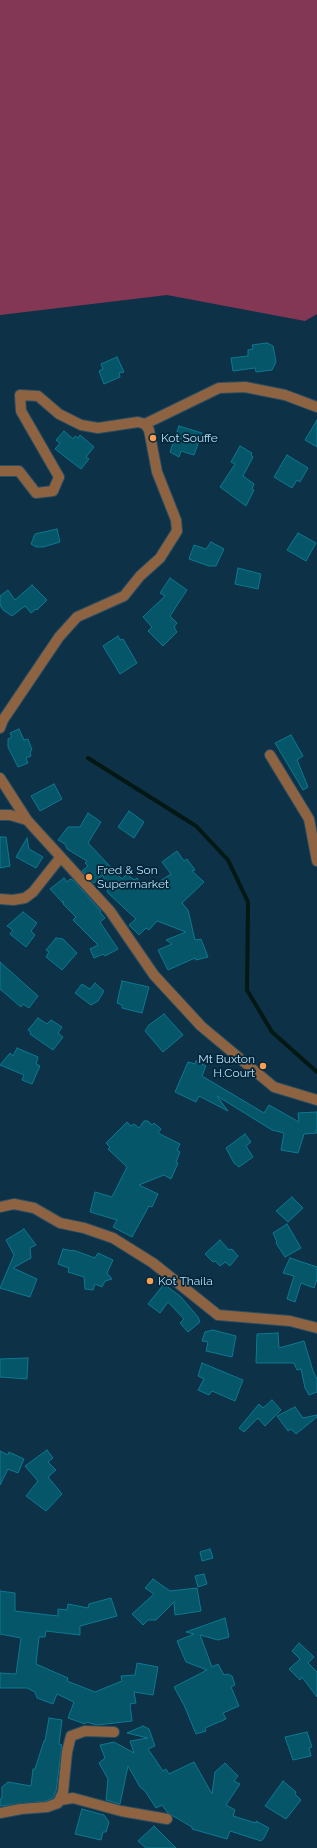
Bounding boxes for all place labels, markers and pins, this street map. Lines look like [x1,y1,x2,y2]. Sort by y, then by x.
place label: Kot Souffe [161,431,218,445]
marker: Kot Souffe [148,433,158,443]
place label: Fred & Son Supermarket [97,863,169,891]
marker: Fred & Son Supermarket [84,872,94,882]
place label: Mt Buxton H.Court [198,1052,255,1080]
marker: Mt Buxton H.Court [258,1061,268,1071]
place label: Kot Thaila [158,1274,213,1288]
marker: Kot Thaila [145,1276,155,1286]

